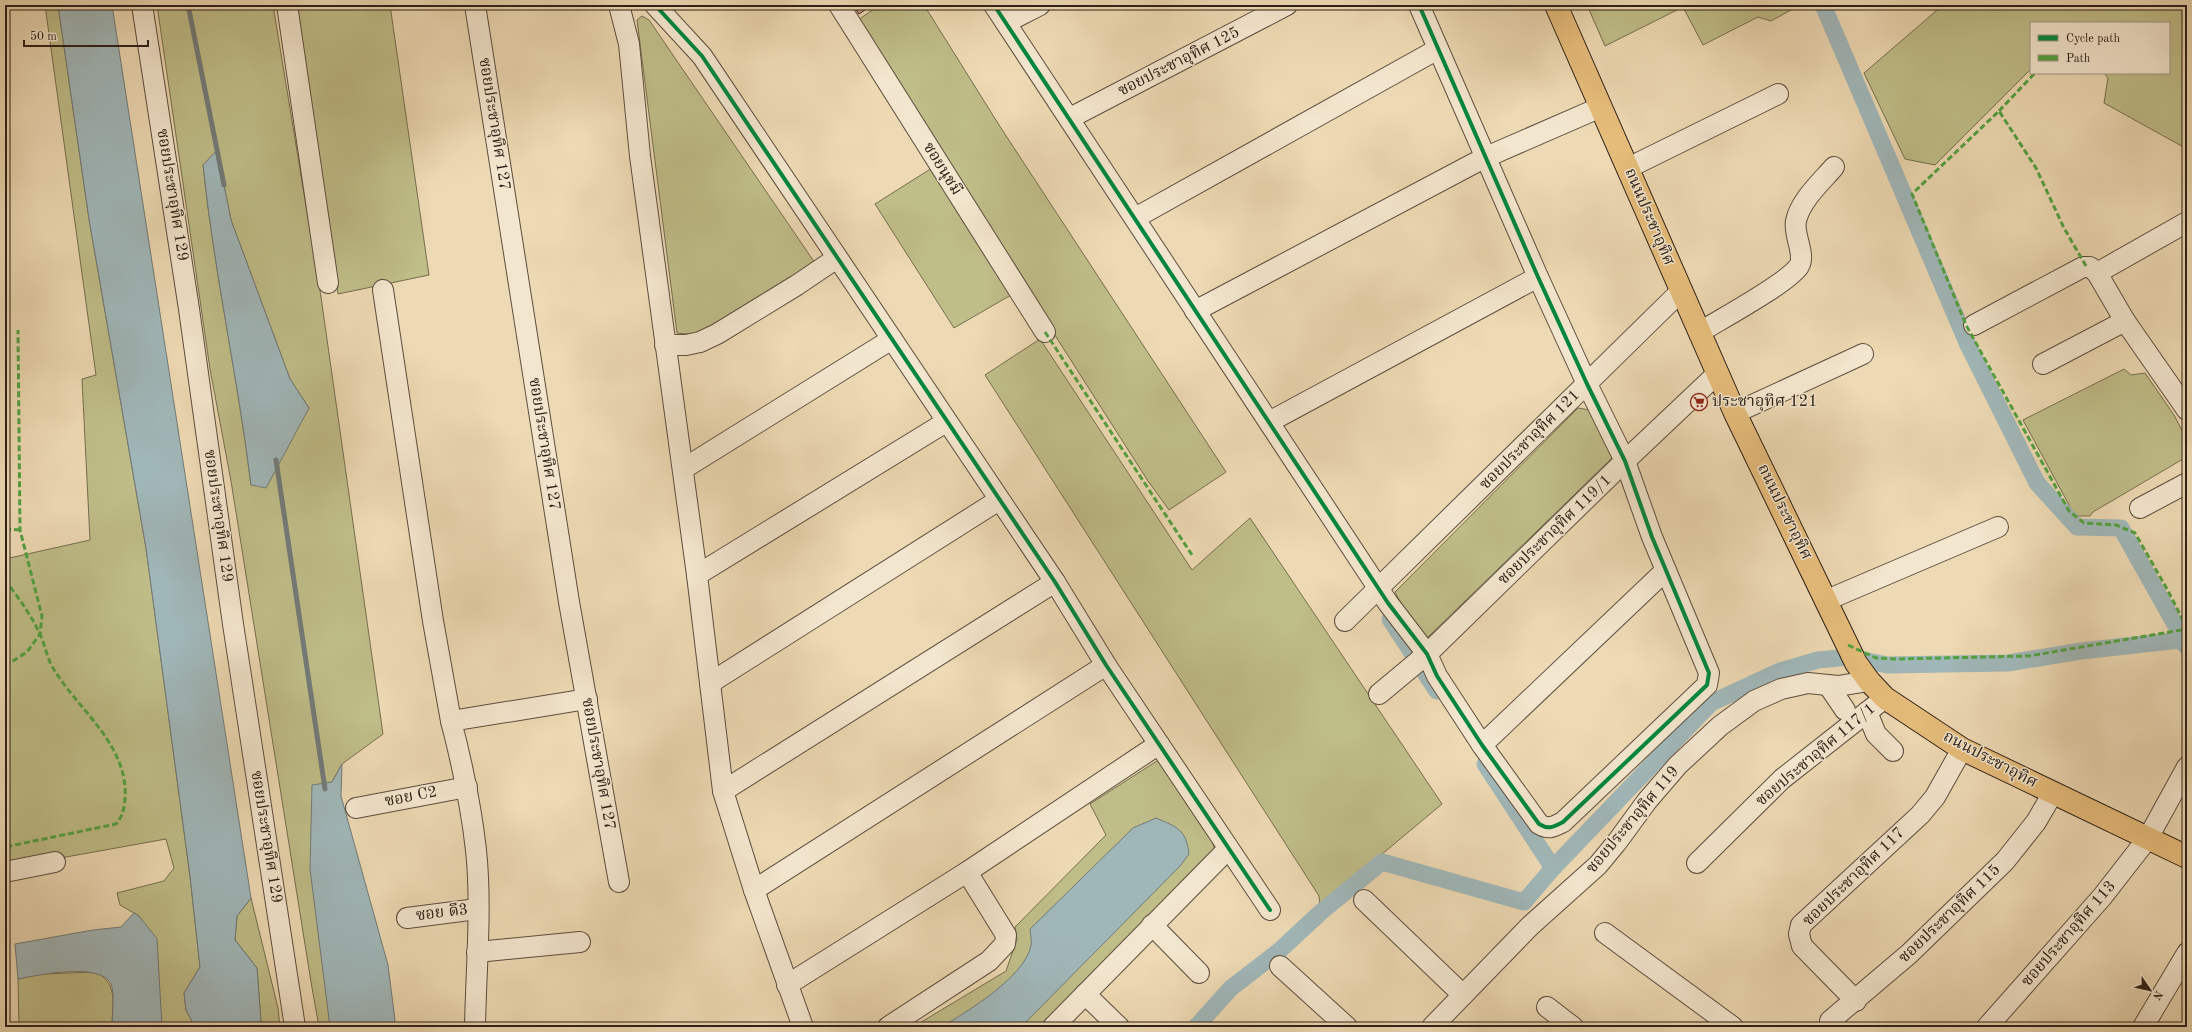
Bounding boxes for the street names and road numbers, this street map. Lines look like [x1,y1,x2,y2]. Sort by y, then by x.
street label: ซอยประชาอุทิศ 125 [1115,24,1243,101]
street label: ซอยประชาอุทิศ 127 [474,56,513,192]
street label: ซอยประชาอุทิศ 129 [152,127,191,263]
street label: ซอยนุชมี [918,139,966,199]
street label: ถนนประชาอุทิศ [1619,166,1678,269]
street label: ซอยประชาอุทิศ 127 [524,376,563,512]
street label: ซอยประชาอุทิศ 121 [1476,386,1584,494]
street label: ซอยประชาอุทิศ 129 [199,448,236,584]
street label: ถนนประชาอุทิศ [1752,461,1815,563]
street label: ซอยประชาอุทิศ 119/1 [1495,471,1616,589]
street label: ซอยประชาอุทิศ 127 [577,696,618,832]
street label: ซอยประชาอุทิศ 117/1 [1753,700,1880,811]
street label: ถนนประชาอุทิศ [1939,728,2040,793]
street label: ซอยประชาอุทิศ 119 [1583,763,1684,878]
street label: ซอยประชาอุทิศ 129 [246,769,285,905]
street label: ซอย C2 [383,784,439,810]
street label: ซอยประชาอุทิศ 117 [1800,824,1909,931]
street label: ซอยประชาอุทิศ 115 [1896,861,2005,968]
street label: ซอยประชาอุทิศ 113 [2018,878,2120,991]
street label: ซอย ดี3 [415,900,469,924]

